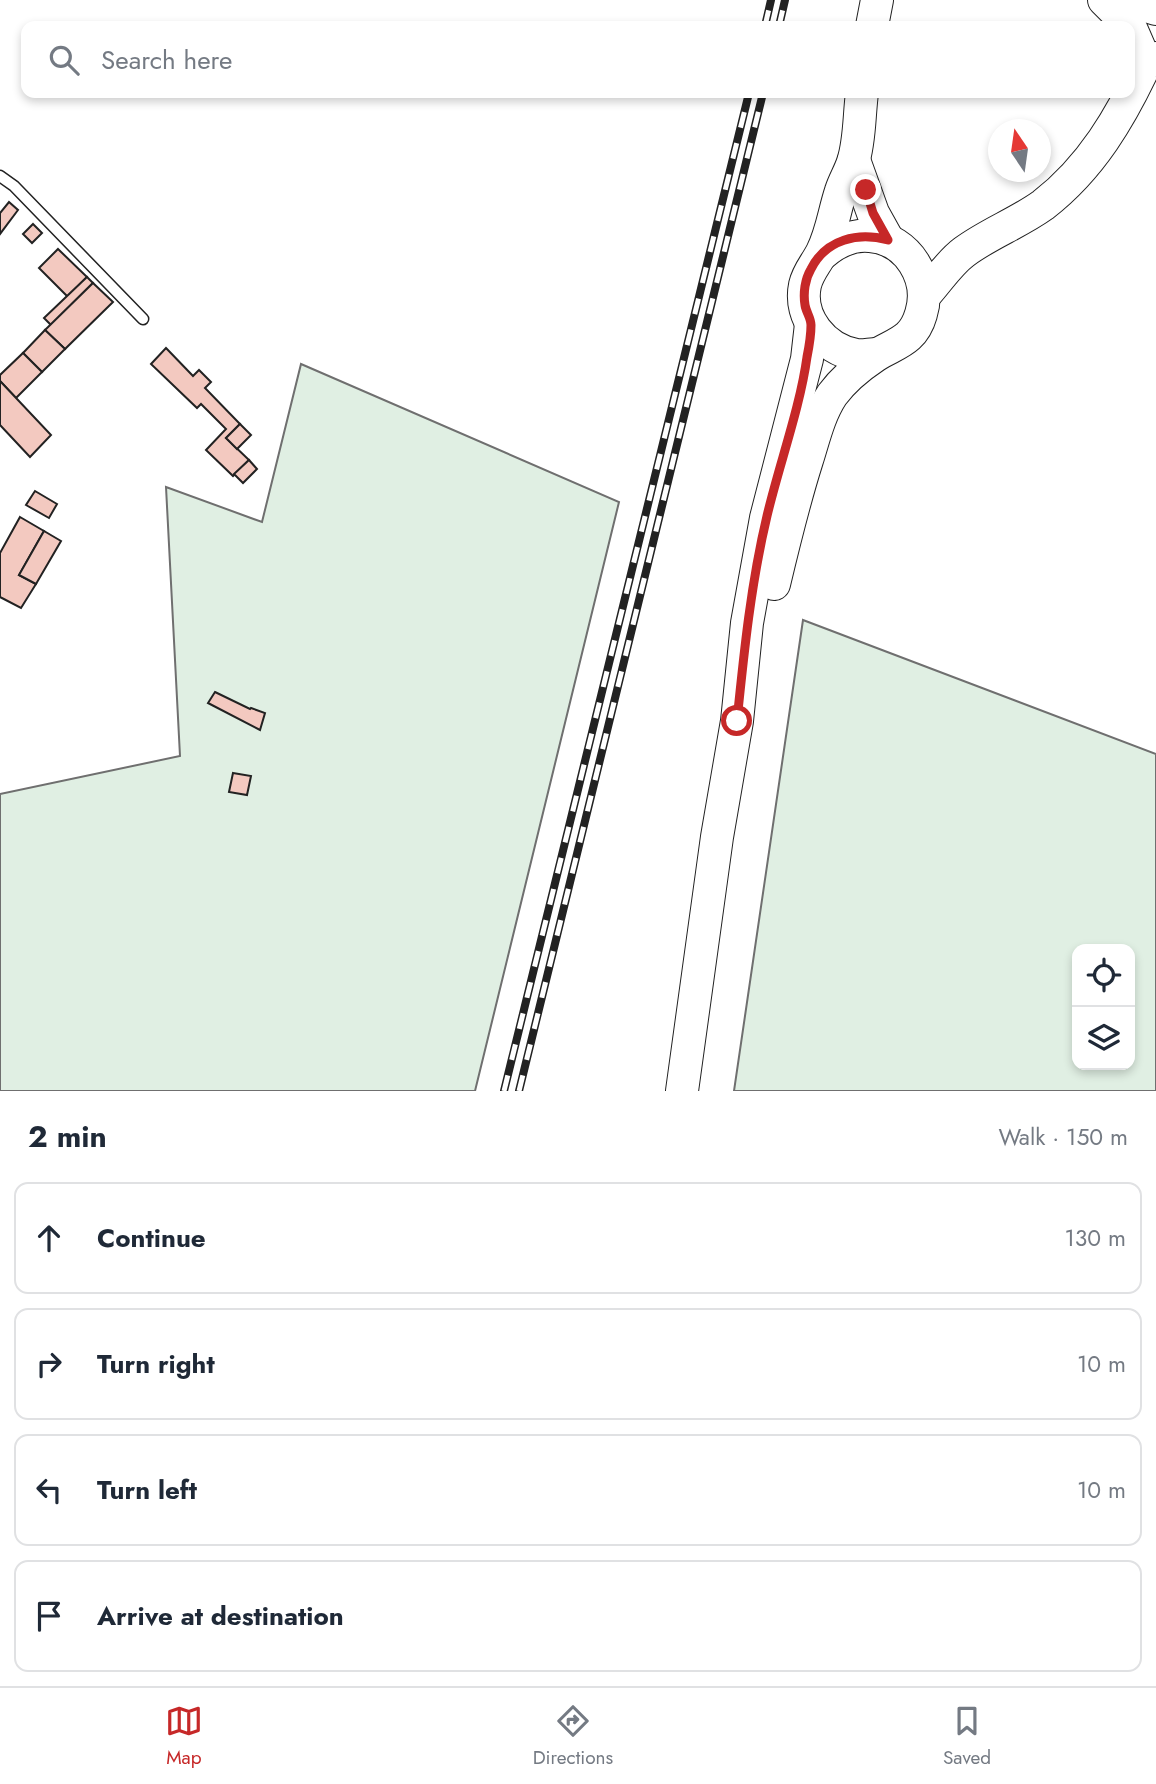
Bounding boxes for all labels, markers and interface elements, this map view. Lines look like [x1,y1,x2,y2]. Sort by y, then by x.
search box [21,21,1135,98]
icon: search [45,41,83,79]
text: Search here [101,41,233,79]
north arrow [988,119,1051,182]
route end [850,174,881,205]
route start [721,705,752,736]
map controls [1072,944,1135,1070]
button: locate [1072,944,1135,1007]
button: layers [1072,1007,1135,1070]
text: 2 min [28,1115,107,1158]
text: Walk · 150 m [998,1120,1128,1154]
icon: ahead [30,1219,68,1257]
text: Continue [97,1219,206,1257]
text: 130 m [1064,1221,1126,1255]
icon: right [30,1345,68,1383]
text: Turn right [97,1345,215,1383]
text: 10 m [1077,1347,1126,1381]
icon: left [30,1471,68,1509]
text: Turn left [97,1471,197,1509]
text: 10 m [1077,1473,1126,1507]
icon: arrive [30,1597,68,1635]
text: Arrive at destination [97,1597,344,1635]
tab: Map [165,1702,203,1771]
tab: Directions [533,1702,613,1771]
tab: Saved [943,1702,991,1771]

